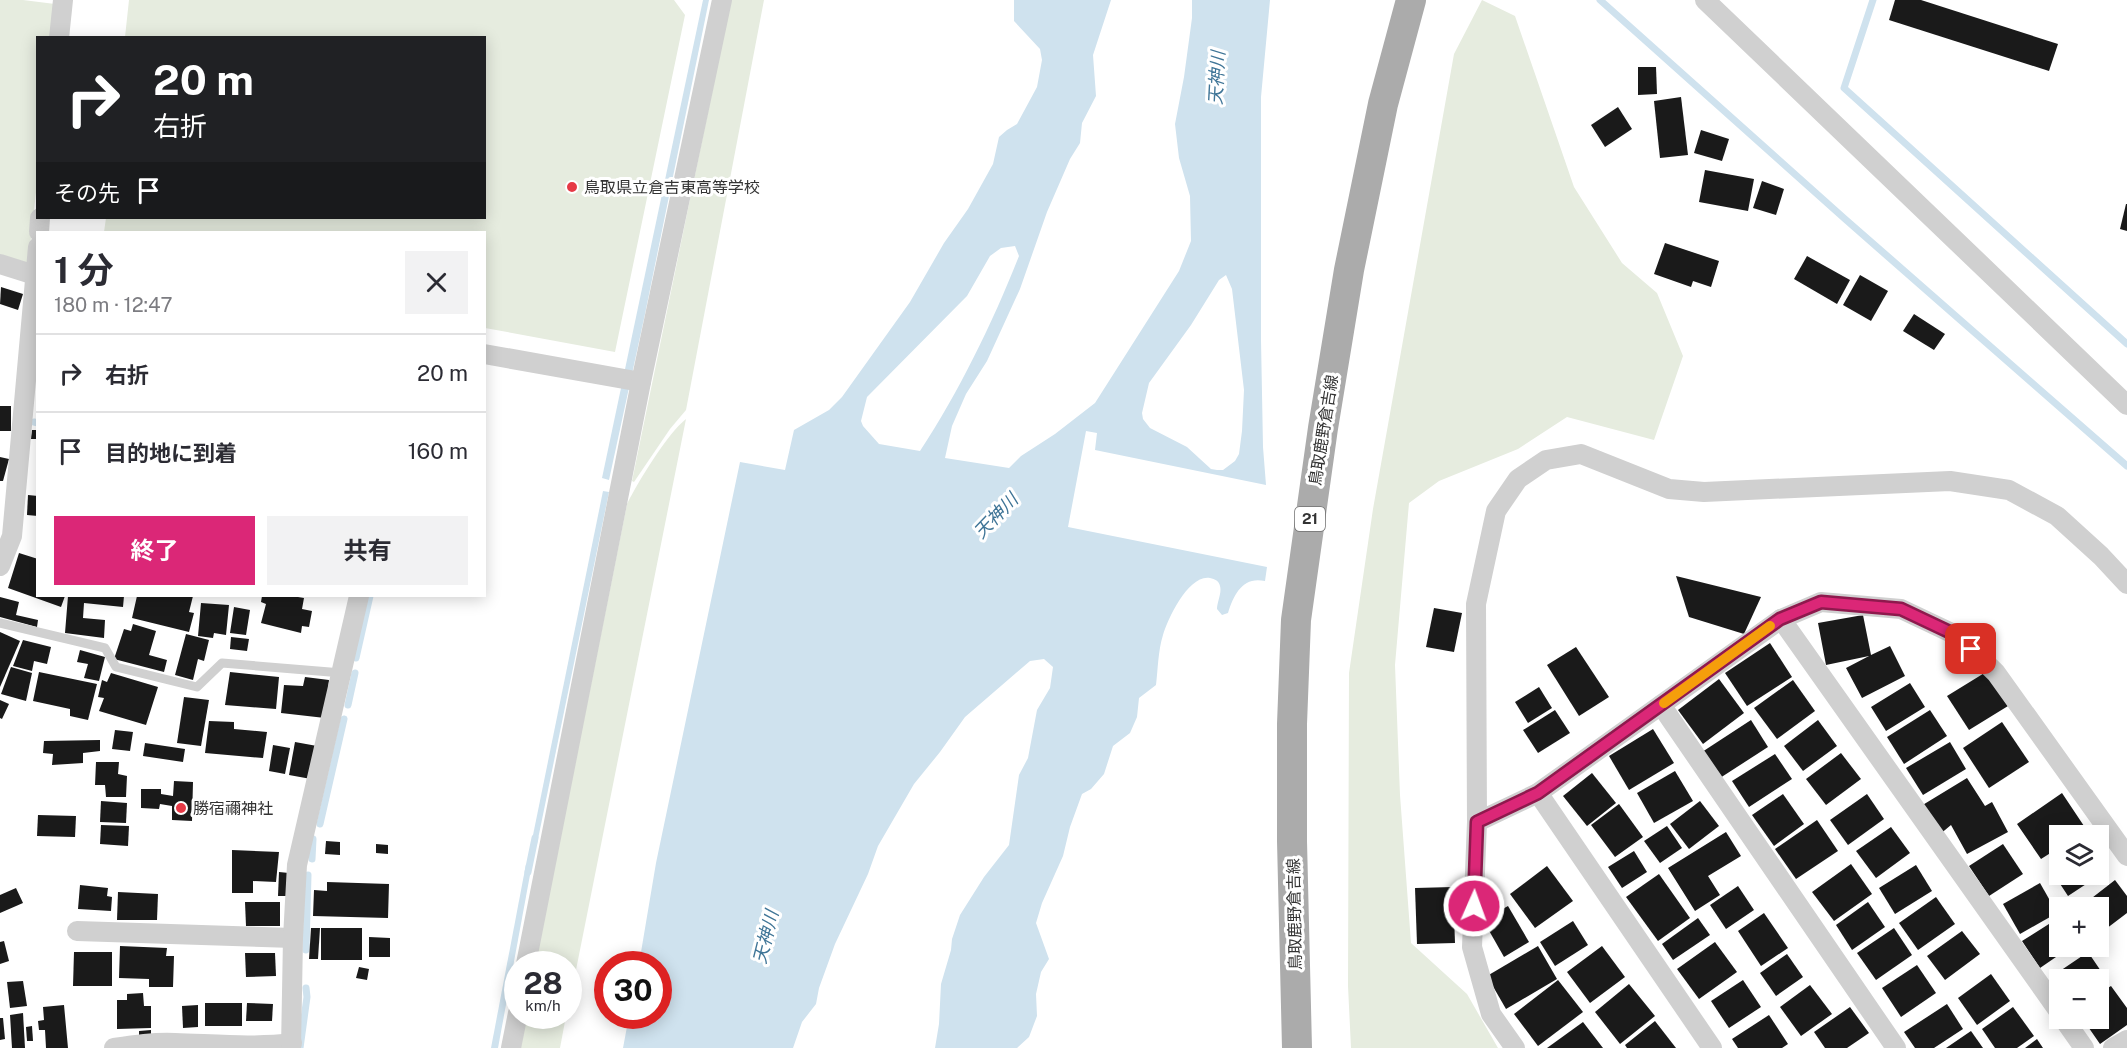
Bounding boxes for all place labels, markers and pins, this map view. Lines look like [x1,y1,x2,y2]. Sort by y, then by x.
place label: 鳥取県立倉吉東高等学校 [584,178,760,197]
marker: 鳥取県立倉吉東高等学校 [565,180,579,194]
pin [1945,623,1996,674]
place label: 勝宿禰神社 [193,799,273,818]
marker: 勝宿禰神社 [174,801,188,815]

